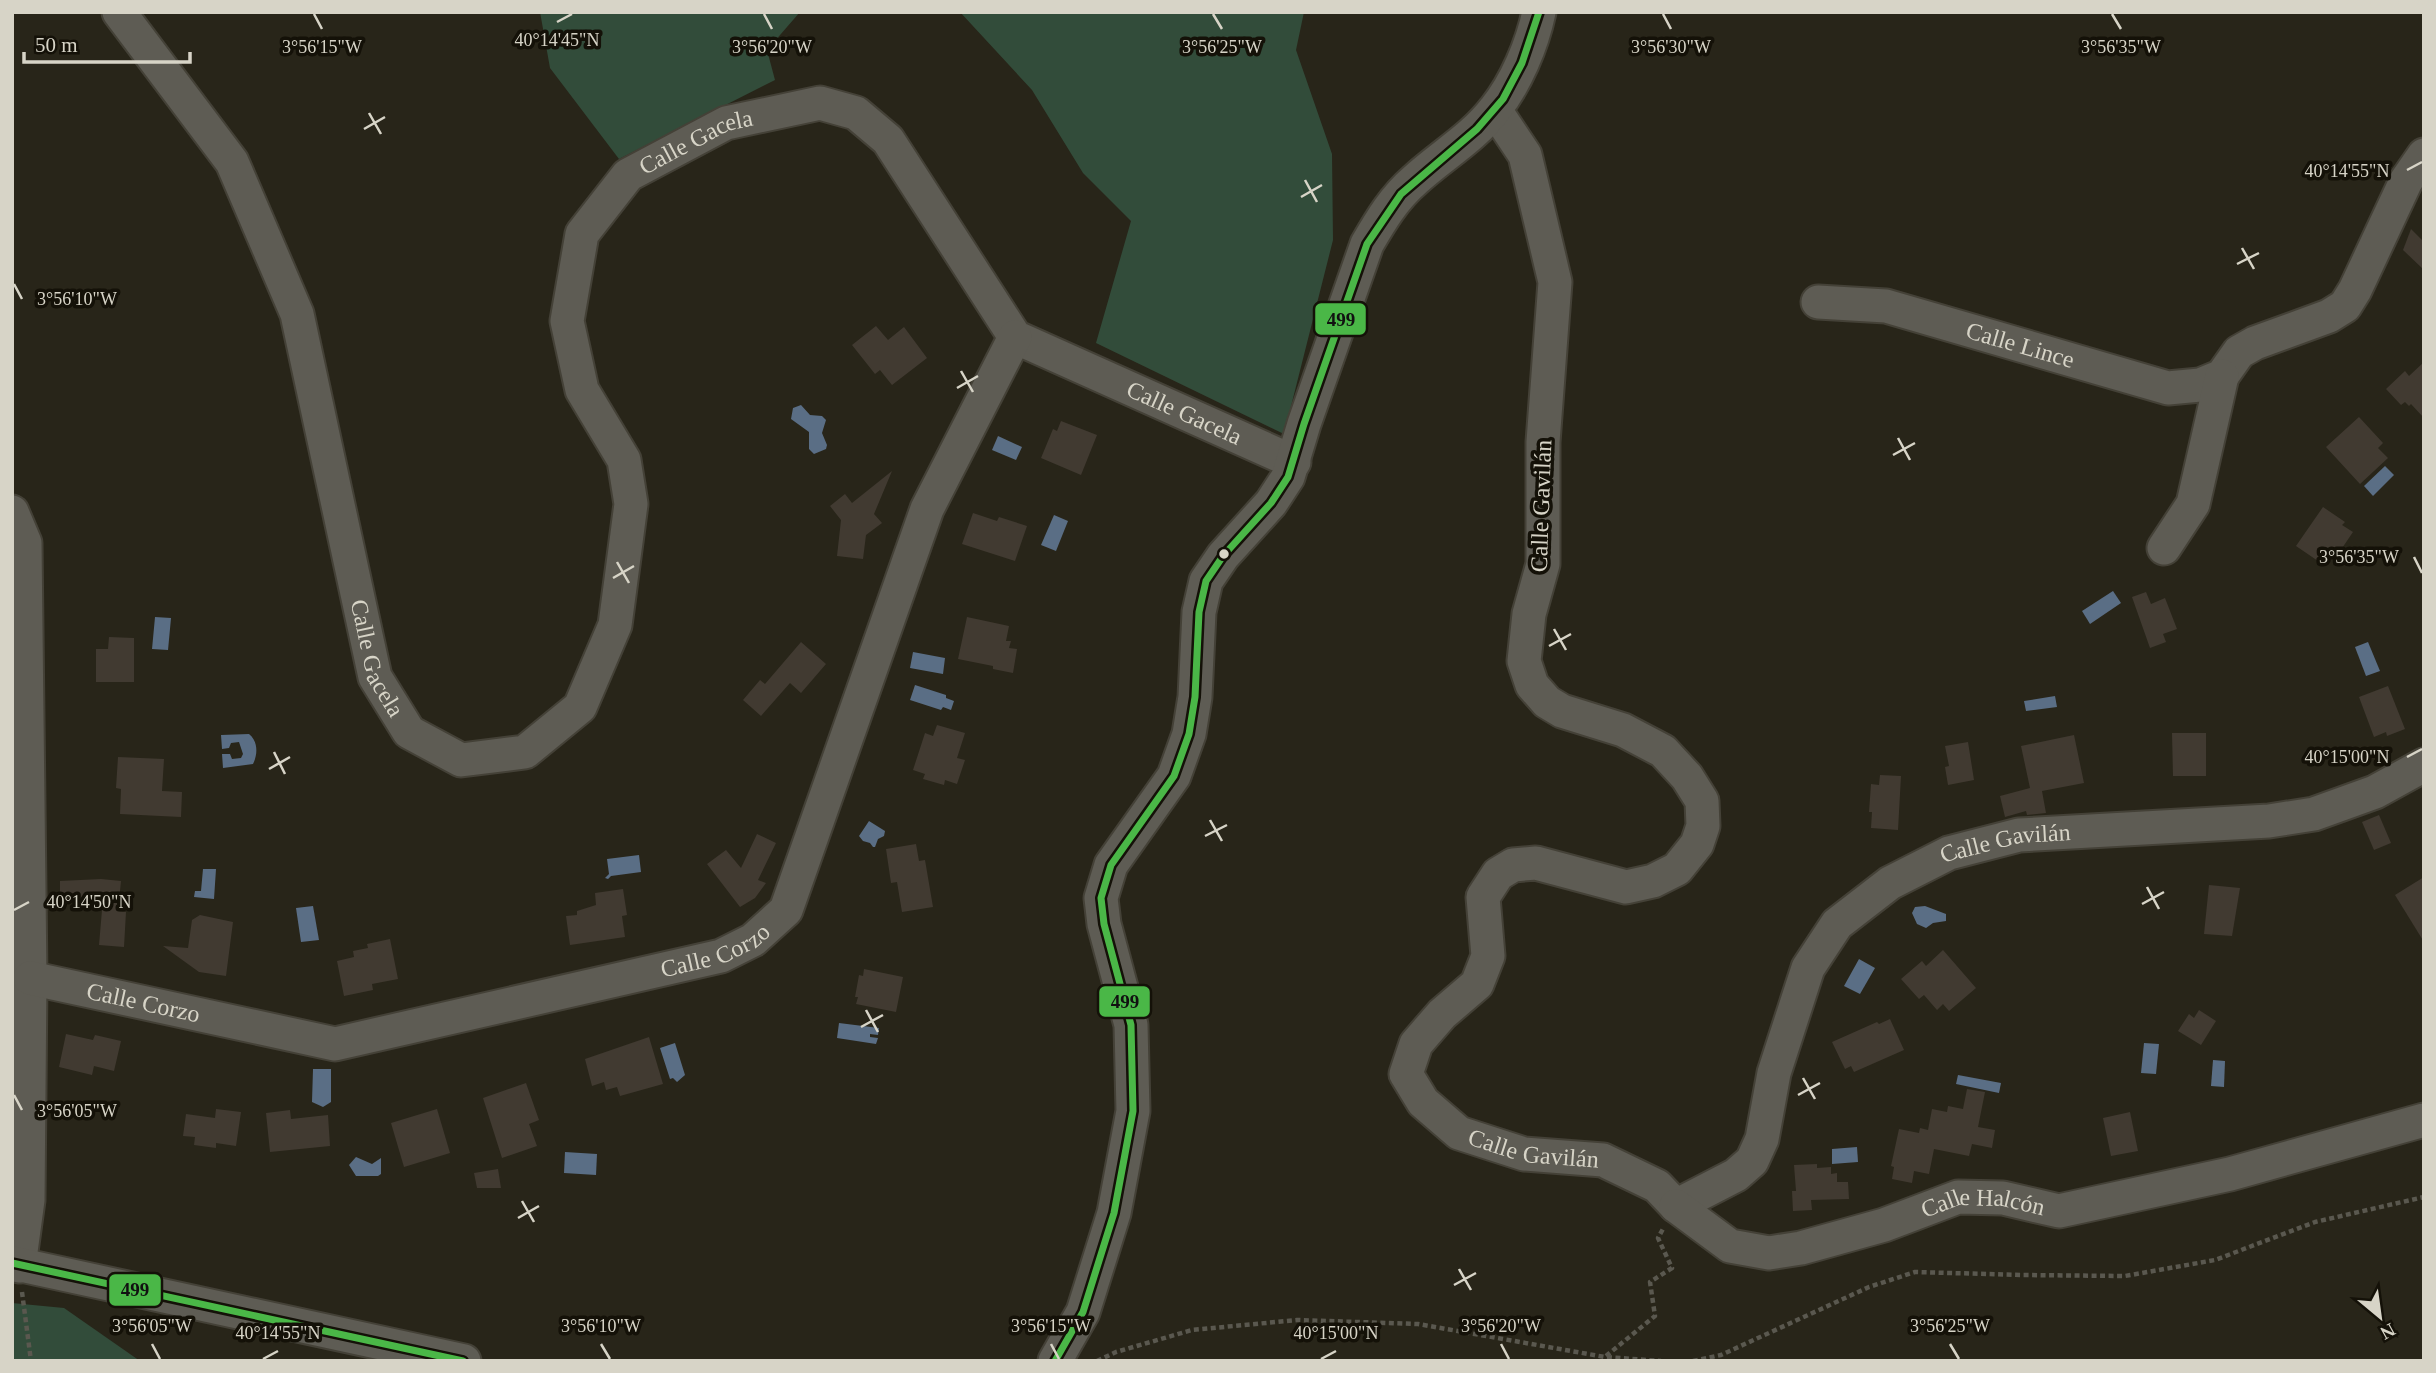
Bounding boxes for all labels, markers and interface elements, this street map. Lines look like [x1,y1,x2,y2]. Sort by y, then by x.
scale bar [24,21,191,65]
text: 40°14'45"N [515,30,599,50]
text: 50 m [35,33,78,57]
text: 3°56'15"W [282,37,362,57]
text: 3°56'20"W [732,37,812,57]
text: 3°56'25"W [1182,37,1262,57]
text: 3°56'30"W [1631,37,1711,57]
text: 3°56'35"W [2081,37,2161,57]
street label: Calle Gacela [635,105,755,180]
text: 40°14'55"N [2305,161,2389,181]
text: 3°56'10"W [37,289,117,309]
line badge: 499 [1314,302,1367,336]
text: 499 [1327,309,1355,330]
street label: Calle Lince [1963,317,2077,373]
street label: Calle Gacela [1123,376,1246,450]
street label: Calle Gavilán [1526,439,1556,573]
unlabelled marker [1217,547,1231,561]
text: 3°56'35"W [2319,547,2399,567]
street label: Calle Gacela [346,597,410,722]
text: 40°15'00"N [2305,747,2389,767]
street label: Calle Gavilán [1935,819,2071,869]
text: 40°14'50"N [47,892,131,912]
street label: Calle Corzo [658,918,775,982]
street label: Calle Corzo [84,978,202,1027]
line badge: 499 [1098,985,1151,1018]
text: 499 [1111,991,1139,1012]
text: 3°56'05"W [37,1101,117,1121]
street label: Calle Gavilán [1465,1124,1600,1173]
street label: Calle Halcón [1917,1184,2047,1223]
line badge: 499 [108,1273,162,1307]
text: 499 [121,1279,149,1300]
north arrow [2345,1282,2415,1352]
text: 3°56'05"W [112,1316,192,1336]
text: 3°56'10"W [561,1316,641,1336]
text: 3°56'15"W [1011,1316,1091,1336]
text: 3°56'20"W [1461,1316,1541,1336]
text: 3°56'25"W [1910,1316,1990,1336]
text: N [2377,1319,2399,1344]
text: 40°14'55"N [236,1323,320,1343]
text: 40°15'00"N [1294,1323,1378,1343]

